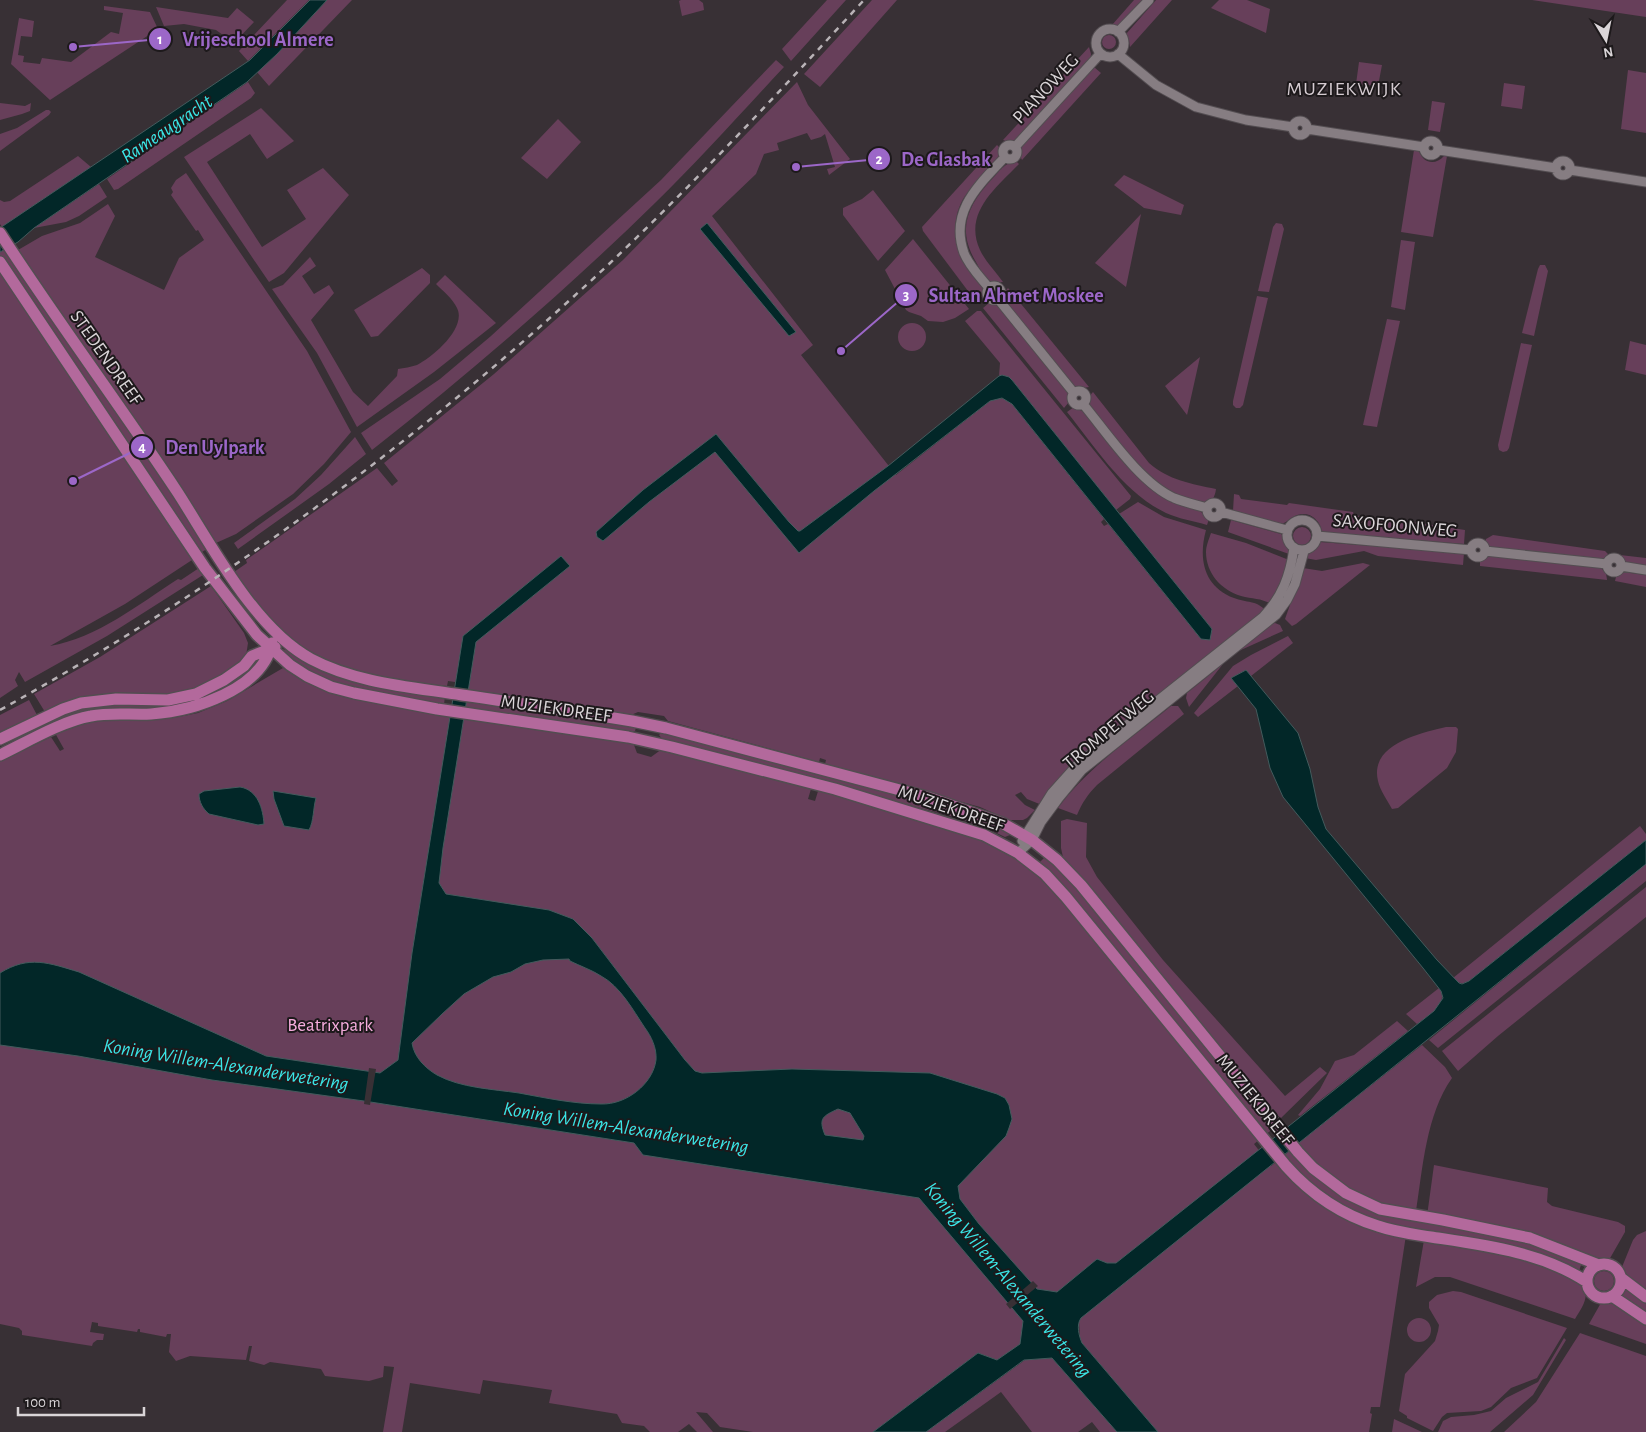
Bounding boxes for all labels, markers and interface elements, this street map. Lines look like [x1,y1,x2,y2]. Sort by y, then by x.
north arrow [1581,15,1631,65]
callout: Vrijeschool Almere [148,21,344,56]
text: Vrijeschool Almere [182,30,334,50]
text: 1 [157,32,163,47]
text: N [1602,44,1614,60]
street label: PIANOWEG [1009,50,1083,128]
district label: MUZIEKWIJK [1286,79,1402,99]
water label: Rameaugracht [118,91,217,167]
callout: De Glasbak [866,141,1001,176]
text: De Glasbak [901,150,991,170]
text: 2 [875,152,883,167]
callout: Sultan Ahmet Moskee [894,277,1114,312]
text: Sultan Ahmet Moskee [928,286,1104,306]
text: 3 [903,288,909,303]
street label: STEDENDREEF [66,307,146,409]
callout: Den Uylpark [130,430,274,465]
text: Den Uylpark [165,438,265,458]
text: 4 [138,440,146,455]
street label: SAXOFOONWEG [1332,511,1458,541]
street label: TROMPETWEG [1060,687,1158,773]
street label: MUZIEKDREEF [500,692,613,726]
street label: MUZIEKDREEF [895,782,1007,836]
park label: Beatrixpark [287,1016,373,1035]
water label: Koning Willem-Alexanderwetering [102,1036,350,1094]
street label: MUZIEKDREEF [1213,1051,1298,1150]
water label: Koning Willem-Alexanderwetering [502,1099,750,1157]
water label: Koning Willem-Alexanderwetering [921,1179,1095,1381]
scale bar [18,1384,144,1416]
text: 100 m [25,1395,60,1410]

